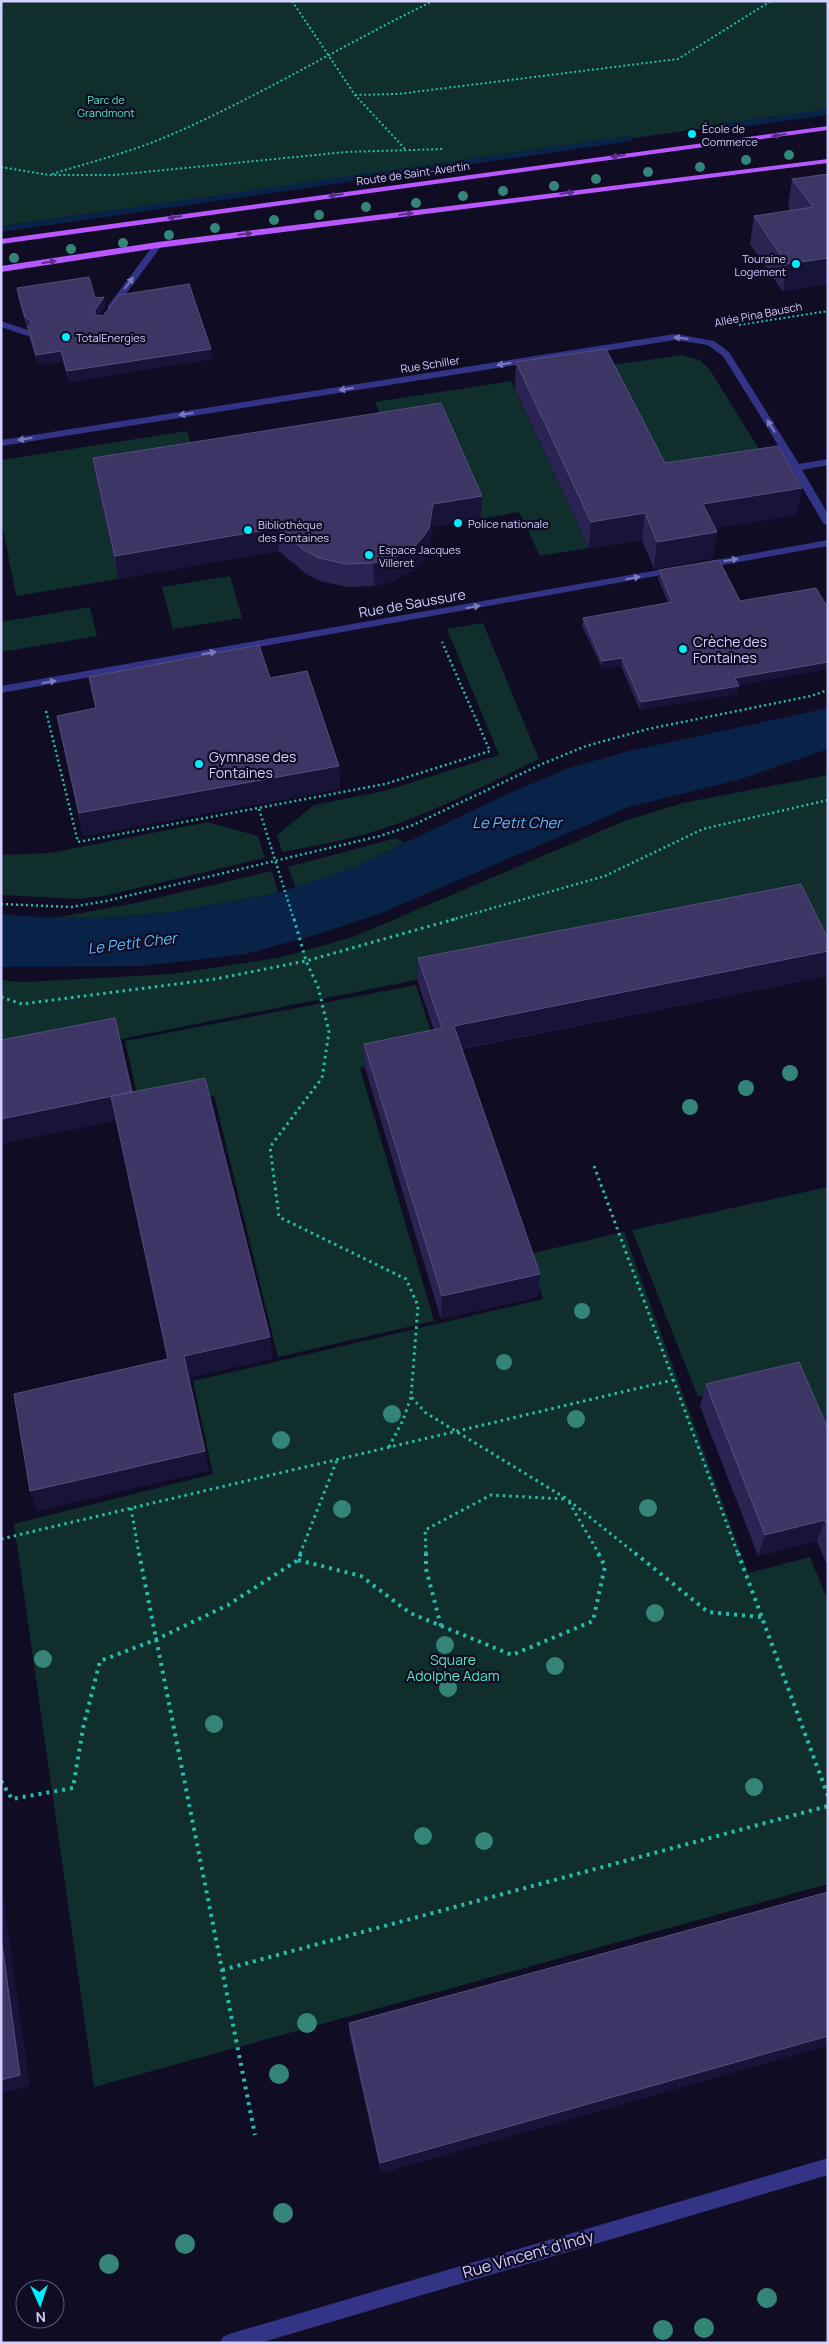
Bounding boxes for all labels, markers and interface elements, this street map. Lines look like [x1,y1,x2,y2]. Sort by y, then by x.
park label: Parc de Grandmont [77,92,135,120]
place label: École de Commerce [702,121,758,149]
marker: École de Commerce [686,128,698,140]
one-way arrow [771,131,787,139]
one-way arrow [610,152,626,160]
street label: Route de Saint-Avertin [355,158,471,188]
one-way arrow [560,189,576,197]
one-way arrow [328,191,344,199]
one-way arrow [399,210,415,218]
one-way arrow [167,213,183,221]
one-way arrow [237,230,253,238]
place label: Touraine Logement [735,251,787,279]
one-way arrow [42,257,58,265]
marker: Touraine Logement [790,258,802,270]
one-way arrow [124,277,135,290]
street label: Allée Pina Bausch [713,298,803,330]
place label: TotalEnergies [76,330,146,345]
marker: TotalEnergies [60,331,72,343]
one-way arrow [673,334,689,342]
street label: Rue Schiller [399,352,461,376]
one-way arrow [495,360,511,368]
one-way arrow [338,385,354,393]
one-way arrow [177,410,193,418]
one-way arrow [767,419,776,432]
one-way arrow [17,435,33,443]
place label: Police nationale [468,516,549,531]
place label: Bibliothèque des Fontaines [258,517,329,545]
marker: Police nationale [452,517,464,529]
marker: Bibliothèque des Fontaines [242,524,254,536]
place label: Espace Jacques Villeret [379,542,461,570]
marker: Espace Jacques Villeret [363,549,375,561]
one-way arrow [724,556,740,564]
one-way arrow [625,573,641,581]
street label: Rue de Saussure [357,584,467,622]
one-way arrow [465,602,481,610]
place label: Crèche des Fontaines [693,632,767,667]
marker: Crèche des Fontaines [677,643,689,655]
one-way arrow [202,649,218,657]
one-way arrow [42,678,57,686]
place label: Gymnase des Fontaines [209,747,296,782]
marker: Gymnase des Fontaines [193,758,205,770]
water label: Le Petit Cher [472,812,564,833]
water label: Le Petit Cher [86,927,180,959]
park label: Square Adolphe Adam [406,1650,500,1685]
street label: Rue Vincent d'Indy [460,2225,597,2283]
north arrow [15,2279,65,2329]
text: N [35,2308,46,2327]

